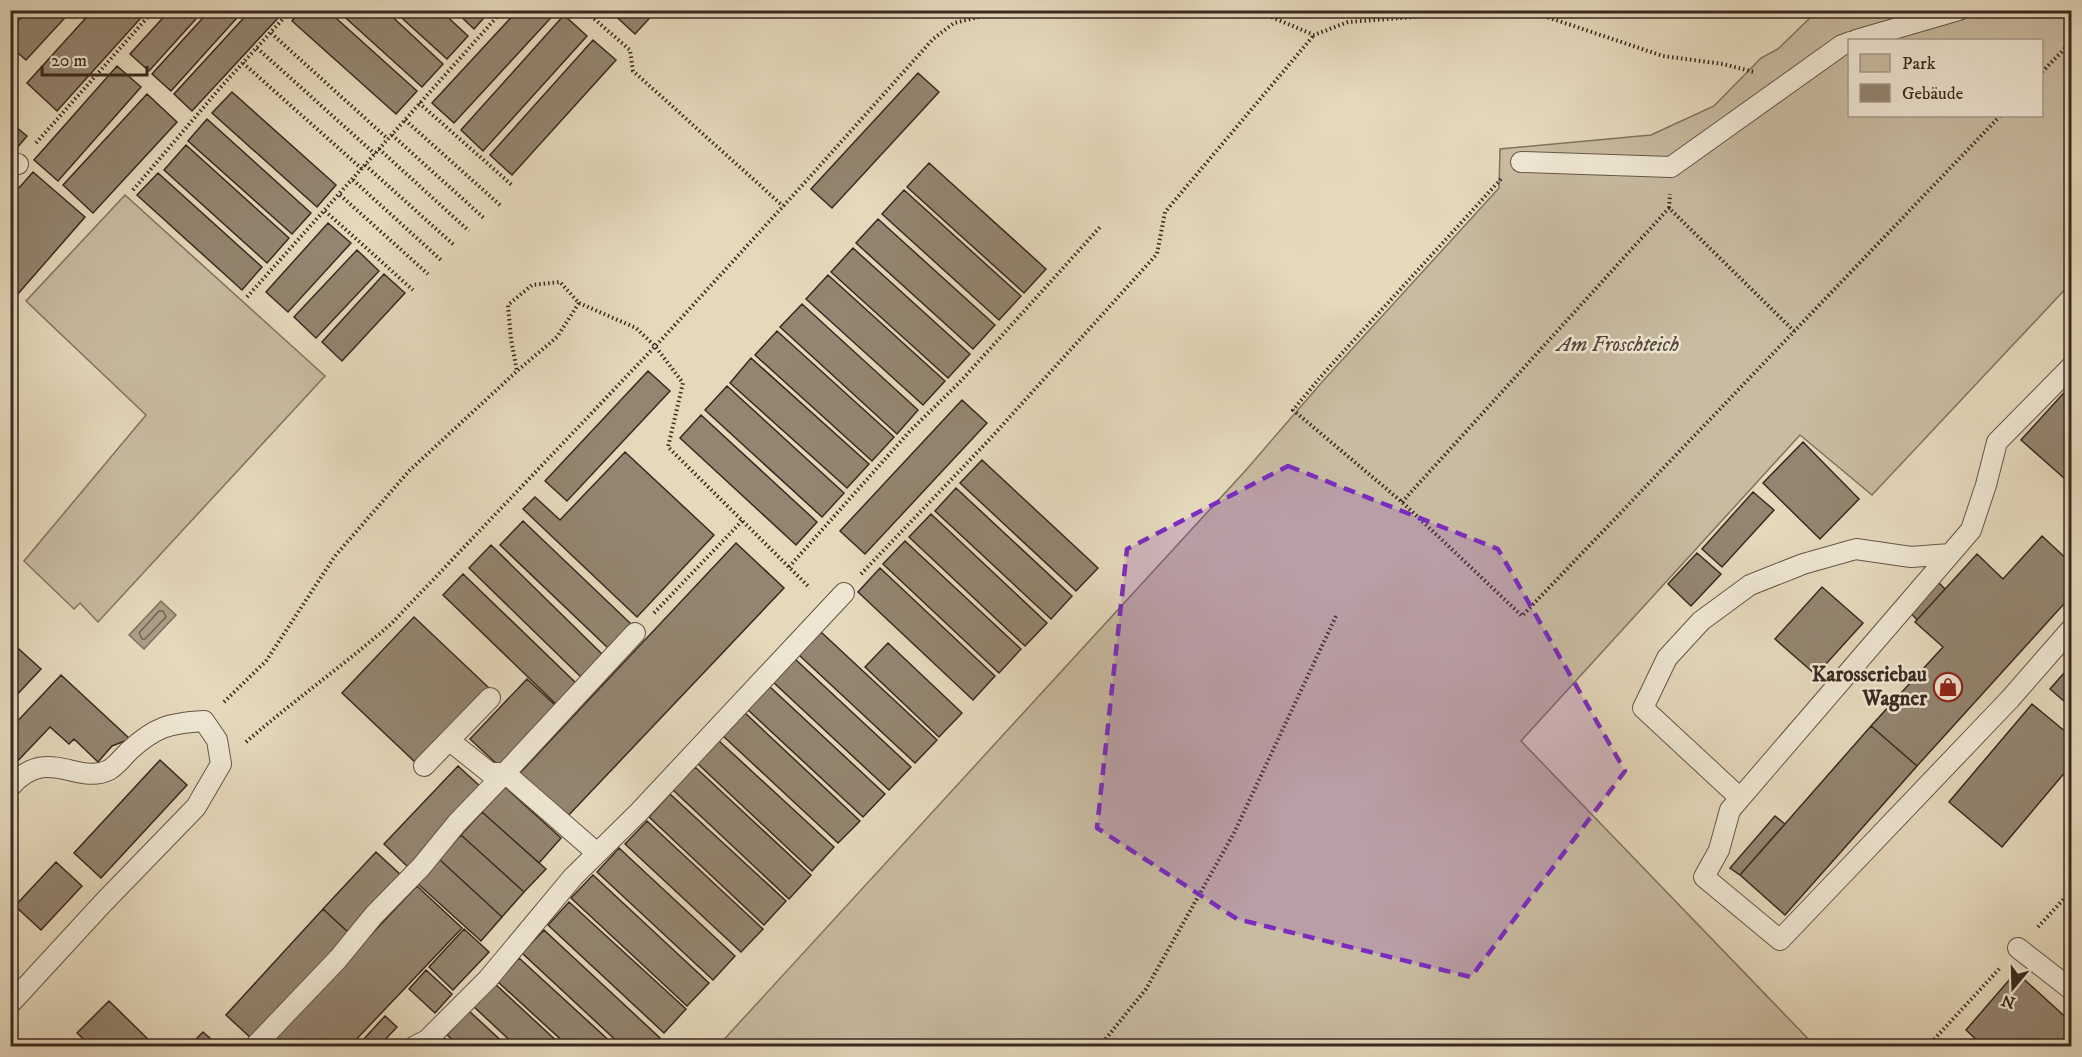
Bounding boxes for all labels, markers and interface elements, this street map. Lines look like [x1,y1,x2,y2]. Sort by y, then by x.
scale bar [42,39,147,77]
legend [1848,39,2043,117]
text: 20 m [51,50,87,72]
text: Park [1902,53,1936,75]
text: Gebäude [1902,83,1963,105]
park label: Am Froschteich [1555,332,1679,358]
place label: Karosseriebau Wagner [1812,662,1928,712]
shop icon: Karosseriebau Wagner [1932,671,1964,703]
north arrow [1983,958,2043,1018]
text: N [1999,990,2018,1013]

